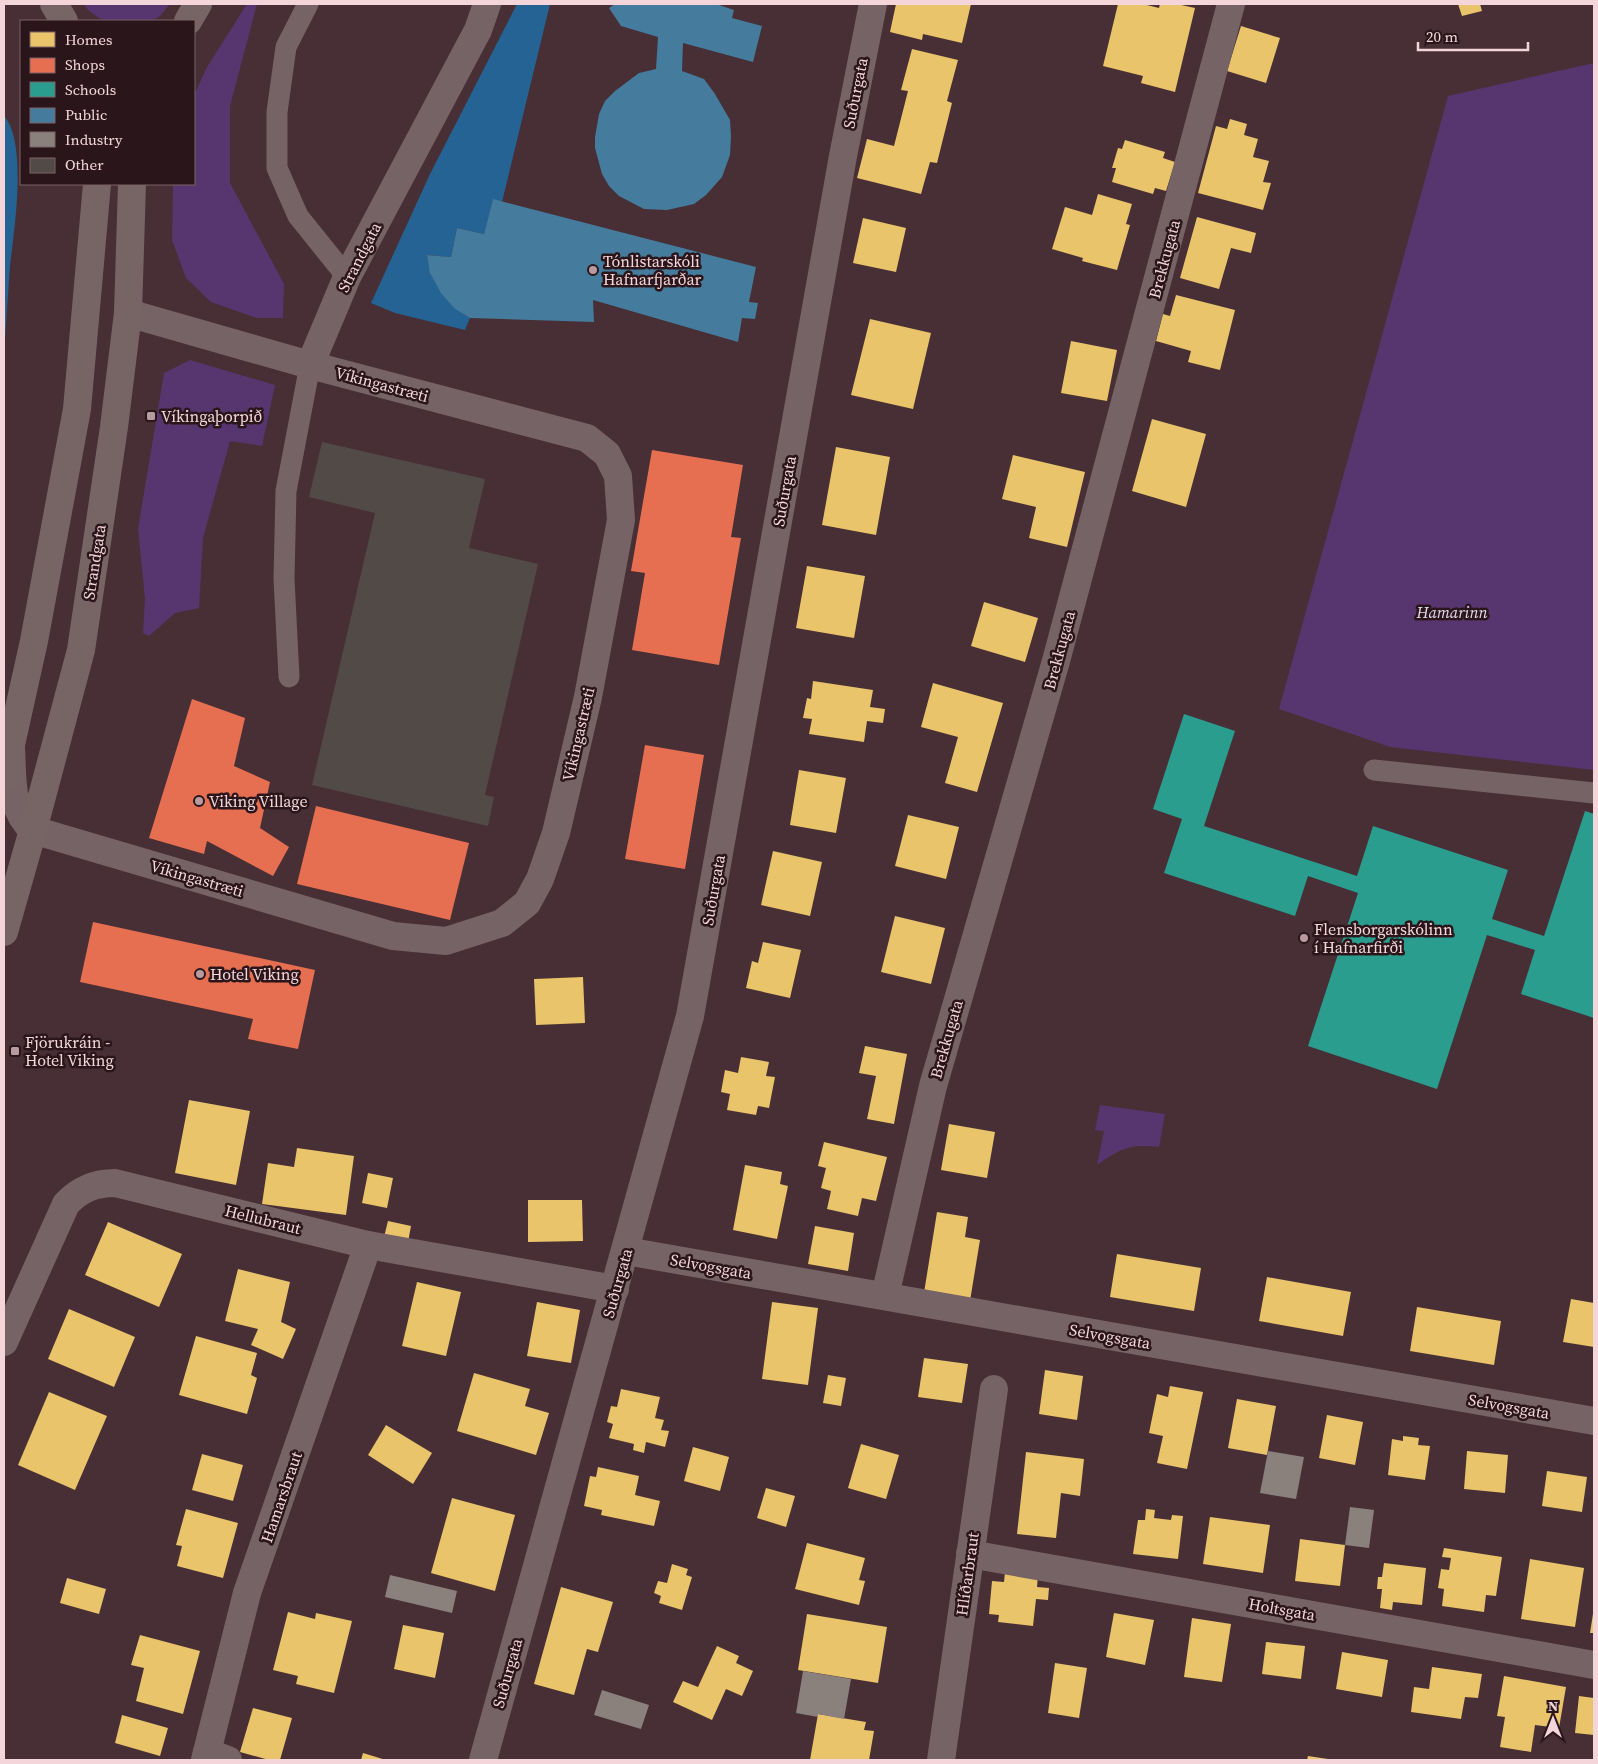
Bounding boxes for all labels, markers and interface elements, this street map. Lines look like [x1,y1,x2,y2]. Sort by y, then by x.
legend [20,20,195,185]
scale bar [1418,20,1528,52]
text: 20 m [1426,26,1458,47]
text: Homes [65,29,112,50]
text: Shops [65,54,105,75]
street label: Suðurgata [837,55,873,130]
text: Schools [65,79,116,100]
text: Public [65,104,107,125]
text: Industry [65,129,123,150]
text: Other [65,154,104,175]
street label: Brekkugata [1143,216,1185,301]
street label: Strandgata [332,217,386,296]
place label: Tónlistarskóli Hafnarfjarðar [603,250,702,290]
marker: Tónlistarskóli Hafnarfjarðar [587,264,599,276]
street label: Víkingastræti [333,361,431,407]
place label: Víkingaþorpið [161,405,262,427]
marker: Víkingaþorpið [145,410,157,422]
street label: Suðurgata [767,453,801,528]
street label: Strandgata [77,522,111,601]
park label: Hamarinn [1416,601,1488,623]
street label: Brekkugata [1038,607,1080,692]
street label: Víkingastræti [557,685,600,783]
place label: Viking Village [209,790,308,812]
marker: Viking Village [193,795,205,807]
street label: Suðurgata [696,852,730,927]
street label: Víkingastræti [148,854,246,902]
place label: Flensborgarskólinn í Hafnarfirði [1314,918,1453,958]
marker: Flensborgarskólinn í Hafnarfirði [1298,932,1310,944]
place label: Hotel Viking [210,963,299,985]
marker: Hotel Viking [194,968,206,980]
street label: Brekkugata [924,996,968,1081]
place label: Fjörukráin - Hotel Viking [25,1031,114,1071]
marker: Fjörukráin - Hotel Viking [9,1045,21,1057]
street label: Hellubraut [223,1199,304,1239]
street label: Suðurgata [597,1245,638,1320]
street label: Selvogsgata [669,1248,754,1284]
street label: Selvogsgata [1068,1318,1153,1354]
street label: Selvogsgata [1467,1388,1552,1424]
street label: Hamarsbraut [255,1448,307,1545]
street label: Hlíðarbraut [950,1530,984,1617]
street label: Holtsgata [1247,1592,1318,1626]
street label: Suðurgata [487,1635,528,1710]
north arrow [1528,1694,1578,1744]
text: N [1548,1696,1558,1716]

